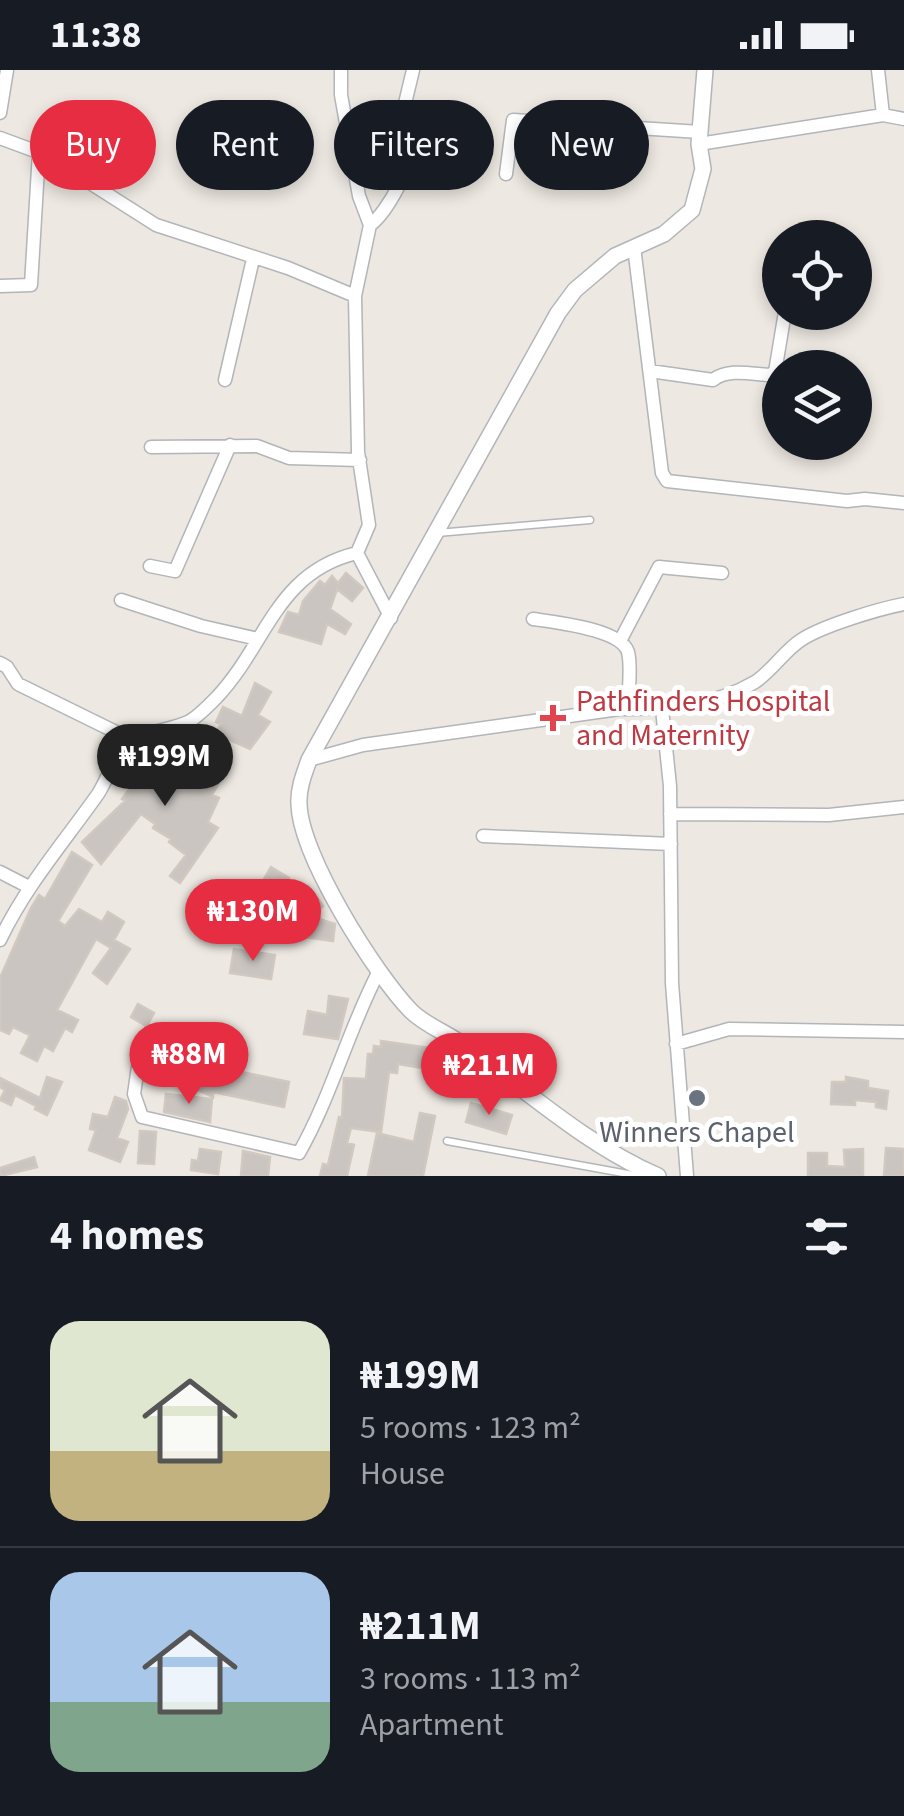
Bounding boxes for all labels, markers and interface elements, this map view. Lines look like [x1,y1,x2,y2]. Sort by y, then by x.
text: 11:38 [50,8,142,62]
chip: Buy [30,100,156,190]
chip: Rent [176,100,314,190]
chip: Filters [334,100,494,190]
chip: New [514,100,649,190]
map controls [762,220,872,460]
button: locate [762,220,872,330]
button: layers [762,350,872,460]
place label: Pathfinders Hospital and Maternity [576,680,830,757]
marker: Pathfinders Hospital and Maternity [540,705,566,731]
pin: ₦199M [95,724,235,809]
text: ₦199M [119,733,211,779]
pin: ₦130M [183,879,323,964]
text: ₦130M [207,888,299,934]
pin: ₦88M [130,1022,248,1107]
text: ₦88M [151,1031,227,1077]
pin: ₦211M [419,1033,559,1118]
text: ₦211M [443,1042,535,1088]
marker: Winners Chapel [686,1087,708,1109]
place label: Winners Chapel [599,1111,795,1154]
text: 4 homes [50,1206,204,1266]
icon: filters [799,1209,854,1264]
text: ₦199M [360,1345,481,1405]
icon: home [130,1361,250,1481]
text: 5 rooms · 123 m² [360,1405,581,1451]
text: House [360,1451,445,1497]
text: ₦211M [360,1596,481,1656]
icon: home [130,1612,250,1732]
text: 3 rooms · 113 m² [360,1656,581,1702]
text: Apartment [360,1702,503,1748]

